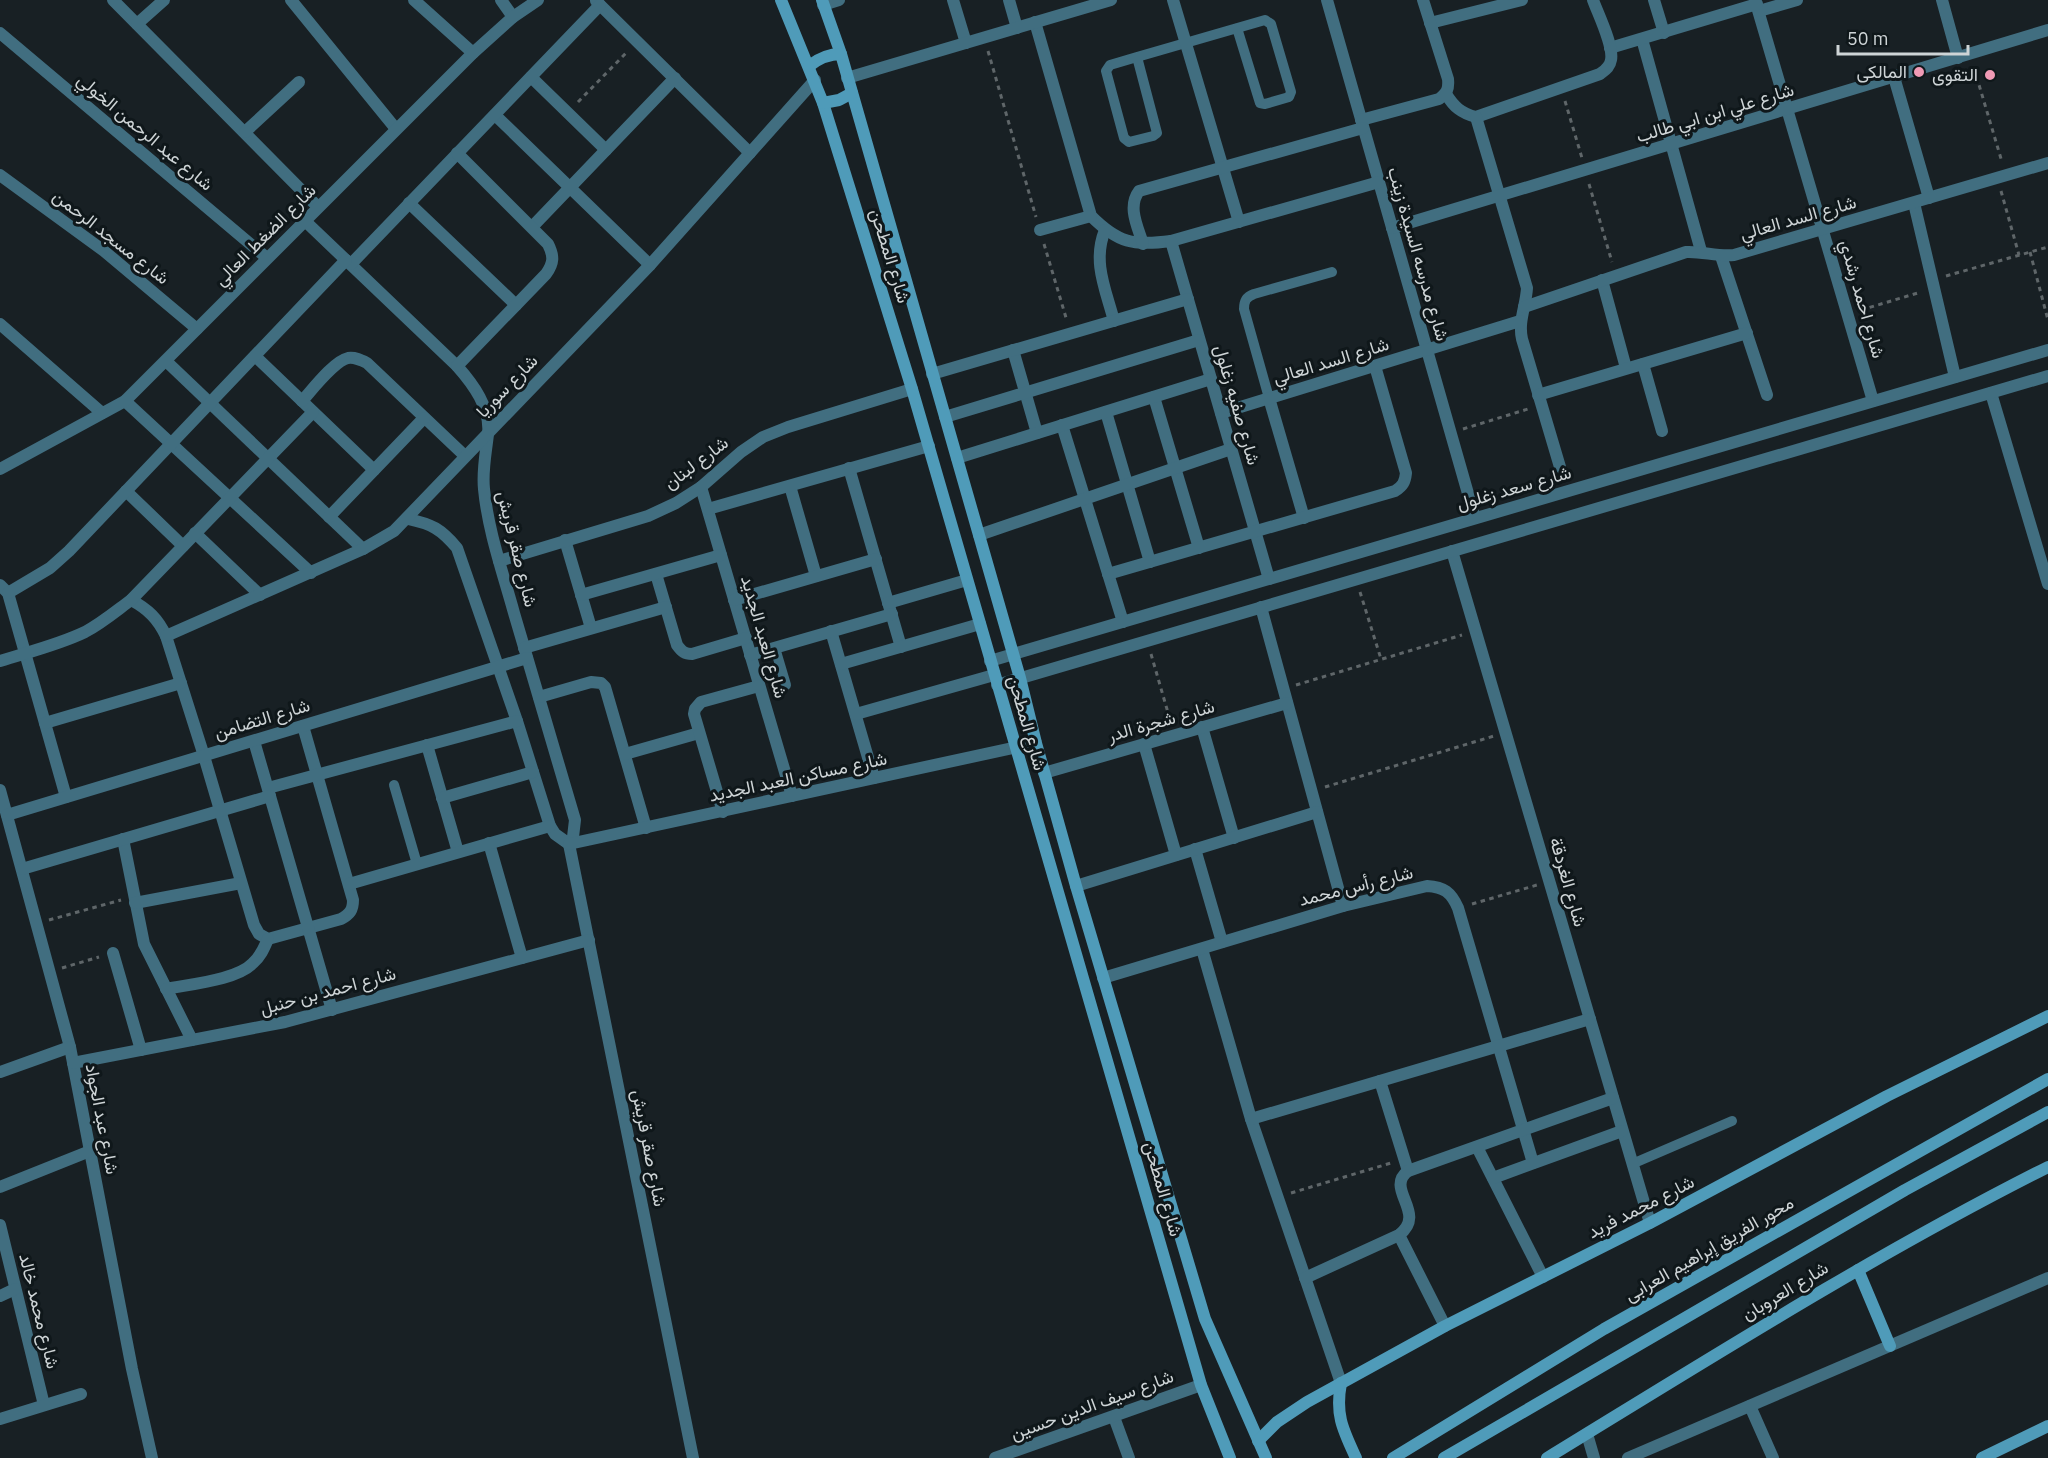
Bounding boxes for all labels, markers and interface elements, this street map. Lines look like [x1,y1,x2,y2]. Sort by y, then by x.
scale bar [1838,18,1968,56]
text: 50 m [1847,27,1889,50]
place label: المالكى [1857,60,1907,83]
place label: التقوى [1932,63,1978,86]
marker: المالكى [1912,65,1926,79]
street label: شارع عبد الرحمن الخولي [70,68,218,198]
marker: التقوى [1983,68,1997,82]
street label: شارع علي ابن ابي طالب [1633,78,1798,151]
street label: شارع مدرسه السيدة زينب [1382,164,1454,344]
street label: شارع الضغط العالي [209,179,323,293]
street label: شارع مسجد الرحمن [48,184,174,290]
street label: شارع السد العالي [1737,190,1860,249]
street label: شارع المطحن [864,206,916,306]
street label: شارع احمد رشدي [1831,237,1890,362]
street label: شارع السد العالي [1270,332,1393,393]
street label: شارع صفيه زغلول [1208,342,1266,468]
street label: شارع سوريا [471,349,543,423]
street label: شارع لبنان [659,431,733,495]
street label: شارع سعد زغلول [1454,460,1574,516]
street label: شارع صقر قريش [491,489,543,609]
street label: شارع العبد الجديد [735,573,793,701]
street label: شارع المطحن [1002,673,1052,773]
street label: شارع التضامن [211,693,313,745]
street label: شارع شجرة الدر [1104,694,1217,748]
street label: شارع مساكن العبد الجديد [707,746,889,808]
street label: شارع الغردقة [1544,835,1592,929]
street label: شارع رأس محمد [1296,860,1416,912]
street label: شارع احمد بن حنبل [257,961,399,1021]
street label: شارع عبد الجواد [80,1062,124,1176]
street label: شارع صقر قريش [626,1087,672,1209]
street label: شارع المطحن [1138,1139,1188,1239]
street label: شارع محمد فريد [1584,1170,1698,1244]
street label: محور الفريق إبراهيم العرابى [1620,1191,1798,1307]
street label: شارع محمد خالد [13,1251,65,1371]
street label: شارع العروبان [1737,1256,1833,1326]
street label: شارع سيف الدين حسين [1007,1364,1177,1446]

